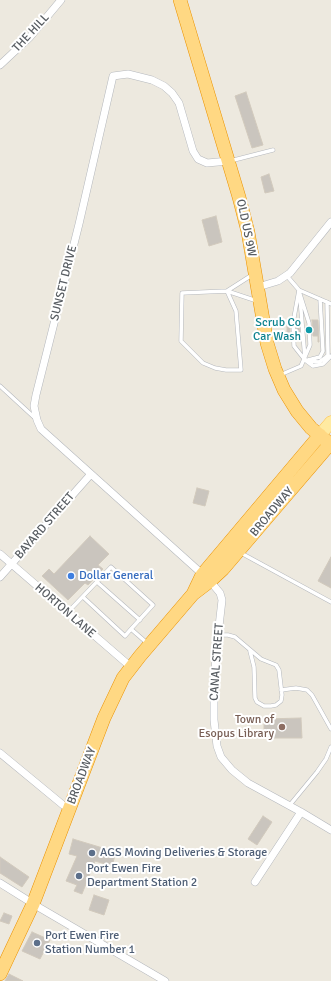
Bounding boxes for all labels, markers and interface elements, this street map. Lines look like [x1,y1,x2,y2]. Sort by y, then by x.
street label: THE HILL [10,11,52,55]
street label: OLD US 9W [233,198,259,258]
street label: SUNSET DRIVE [48,244,80,322]
place label: Scrub Co Car Wash [253,316,301,344]
marker: Scrub Co Car Wash [304,325,314,335]
street label: BROADWAY [247,484,297,540]
street label: BAYARD STREET [12,490,78,562]
place label: Dollar General [79,569,153,583]
marker: Dollar General [66,571,76,581]
street label: HORTON LANE [32,581,98,641]
street label: CANAL STREET [207,623,227,701]
place label: Town of Esopus Library [199,713,274,741]
marker: Town of Esopus Library [277,722,287,732]
street label: BROADWAY [65,746,99,806]
place label: AGS Moving Deliveries & Storage [100,846,267,860]
marker: AGS Moving Deliveries & Storage [87,848,97,858]
place label: Port Ewen Fire Department Station 2 [87,862,197,890]
marker: Port Ewen Fire Department Station 2 [74,871,84,881]
place label: Port Ewen Fire Station Number 1 [45,929,135,957]
marker: Port Ewen Fire Station Number 1 [32,938,42,948]

